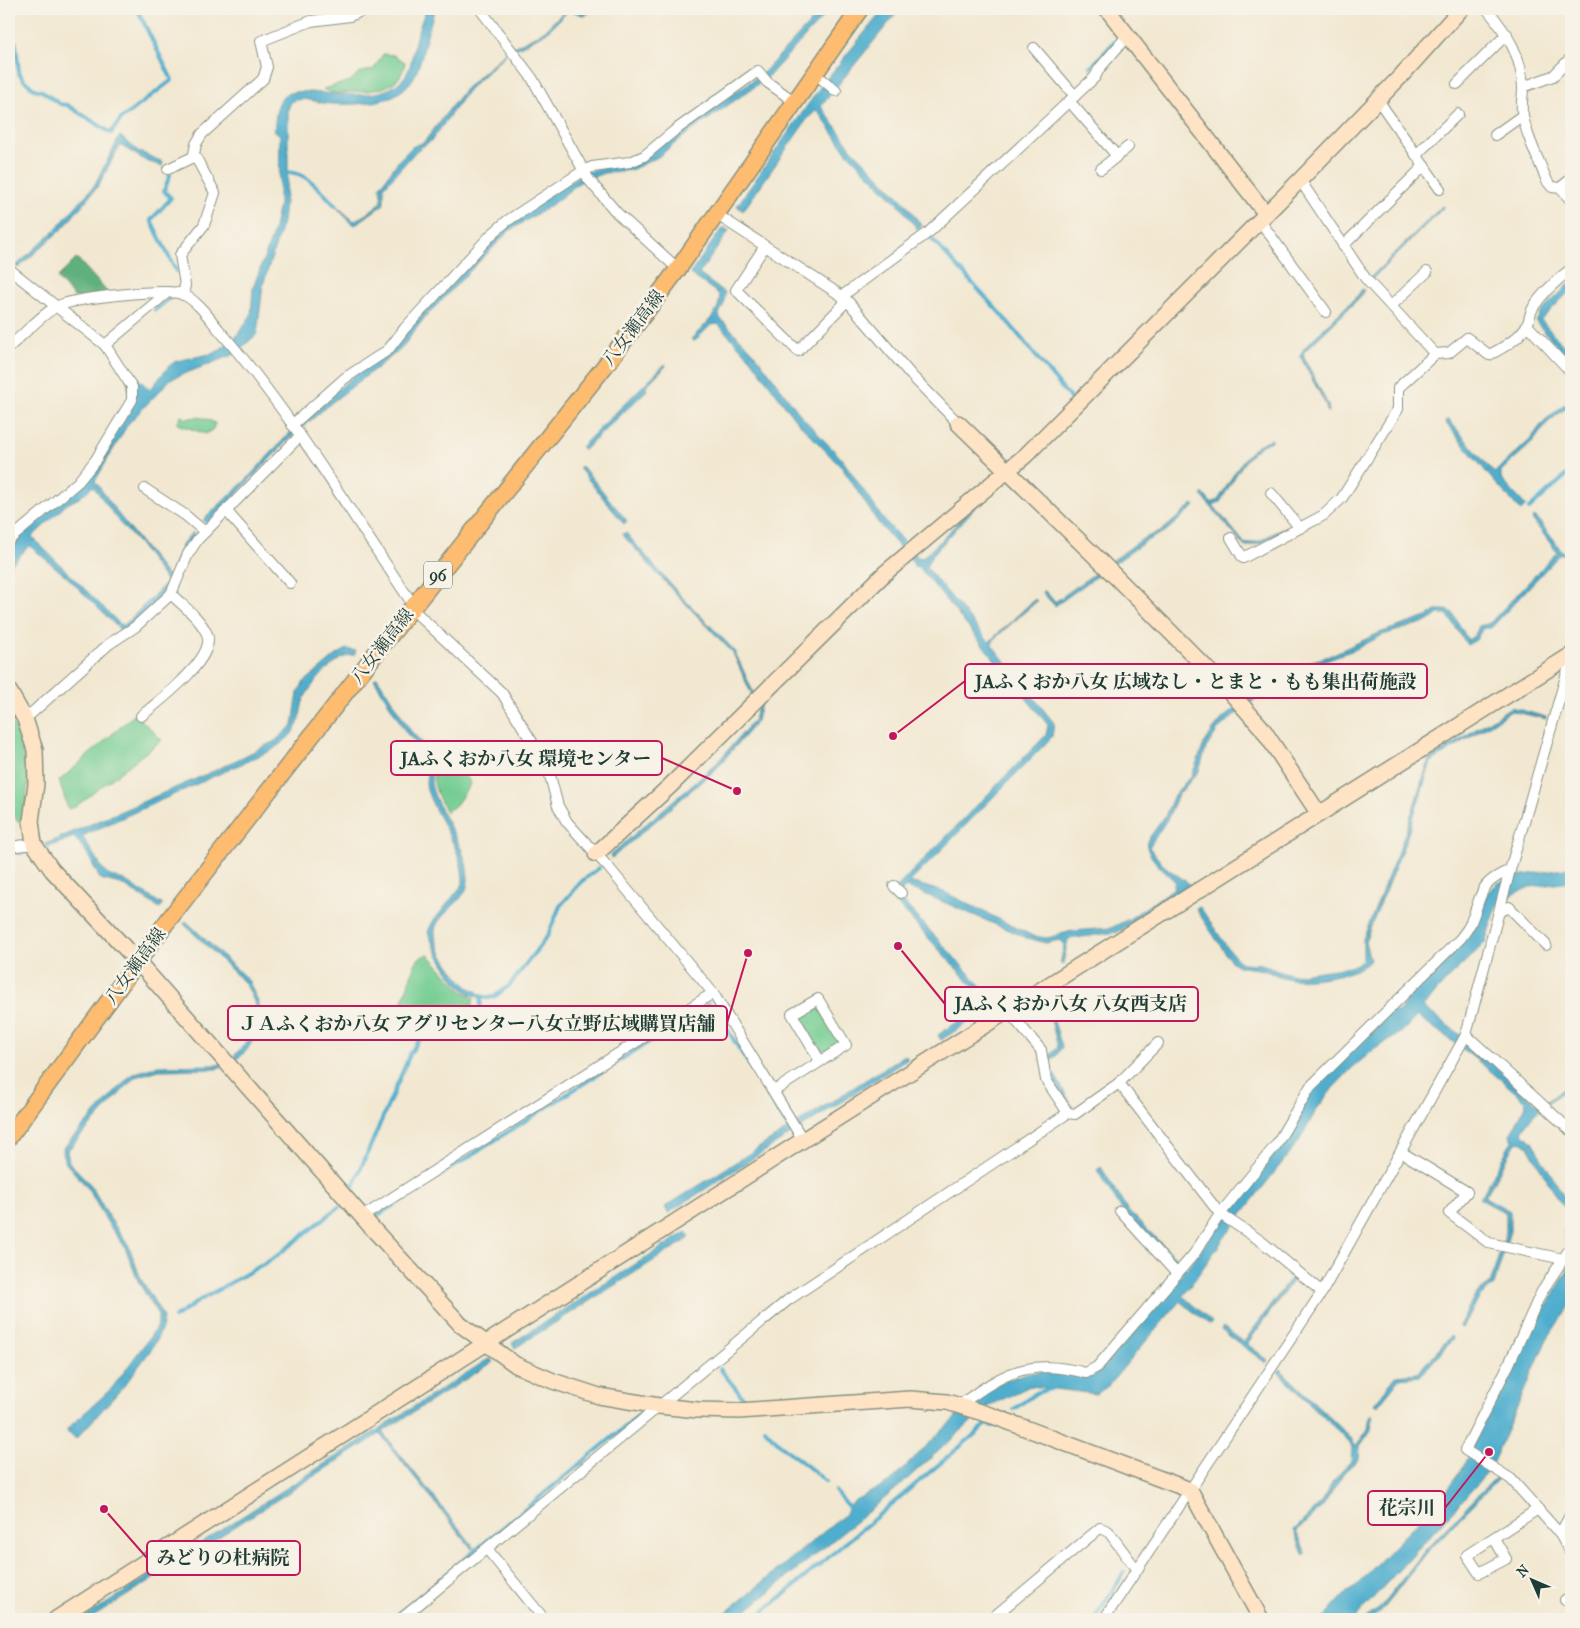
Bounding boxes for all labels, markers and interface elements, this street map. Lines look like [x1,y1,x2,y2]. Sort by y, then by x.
street label: 八女瀬高線 [598,286,669,371]
road number: 96 [424,562,452,588]
street label: 八女瀬高線 [346,604,418,688]
callout: JAふくおか八女 広域なし・とまと・もも集出荷施設 [965,664,1427,698]
text: JAふくおか八女 広域なし・とまと・もも集出荷施設 [973,671,1417,693]
callout: JAふくおか八女 環境センター [391,741,662,775]
text: JAふくおか八女 環境センター [399,748,651,770]
street label: 八女瀬高線 [100,924,170,1009]
callout: JAふくおか八女 八女西支店 [945,987,1198,1021]
text: JAふくおか八女 八女西支店 [953,993,1187,1015]
callout: ＪＡふくおか八女 アグリセンター八女立野広域購買店舗 [228,1006,727,1040]
text: ＪＡふくおか八女 アグリセンター八女立野広域購買店舗 [238,1013,716,1035]
callout: 花宗川 [1368,1491,1445,1525]
text: 花宗川 [1378,1497,1436,1519]
callout: みどりの杜病院 [147,1541,300,1575]
text: みどりの杜病院 [156,1547,290,1569]
north arrow [1508,1556,1558,1606]
text: N [1513,1561,1533,1581]

